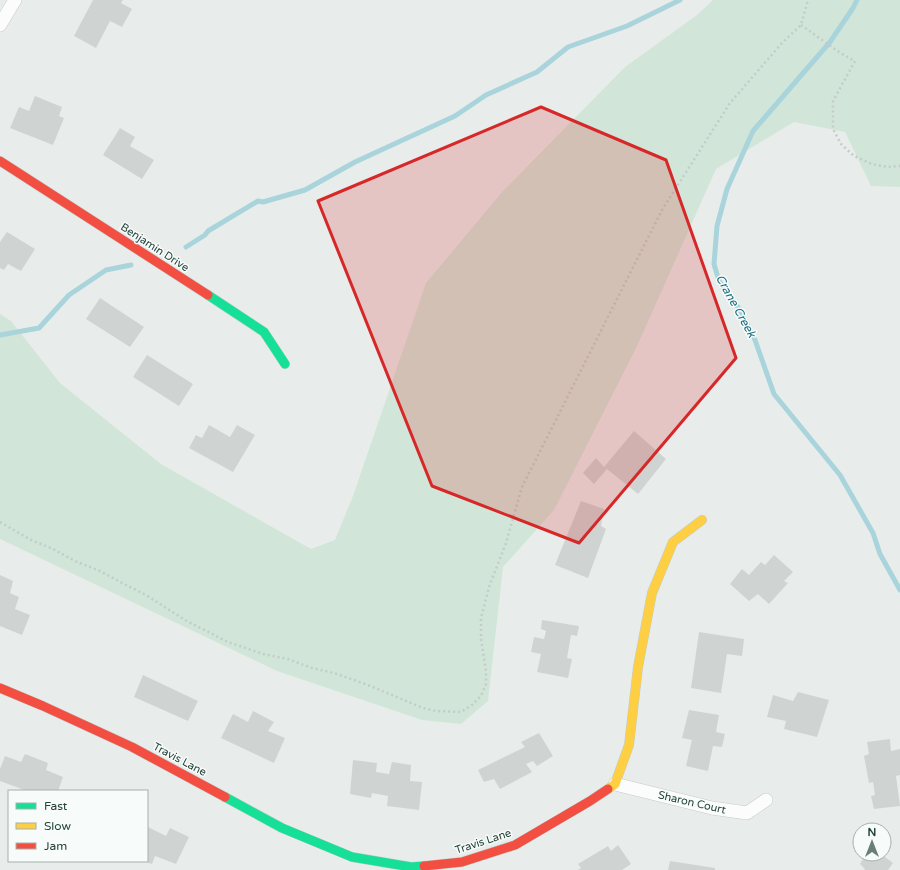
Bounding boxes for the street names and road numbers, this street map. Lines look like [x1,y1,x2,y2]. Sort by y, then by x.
street label: Benjamin Drive [118,220,191,274]
street label: Travis Lane [151,740,209,779]
street label: Sharon Court [657,788,727,817]
street label: Travis Lane [453,826,513,857]

